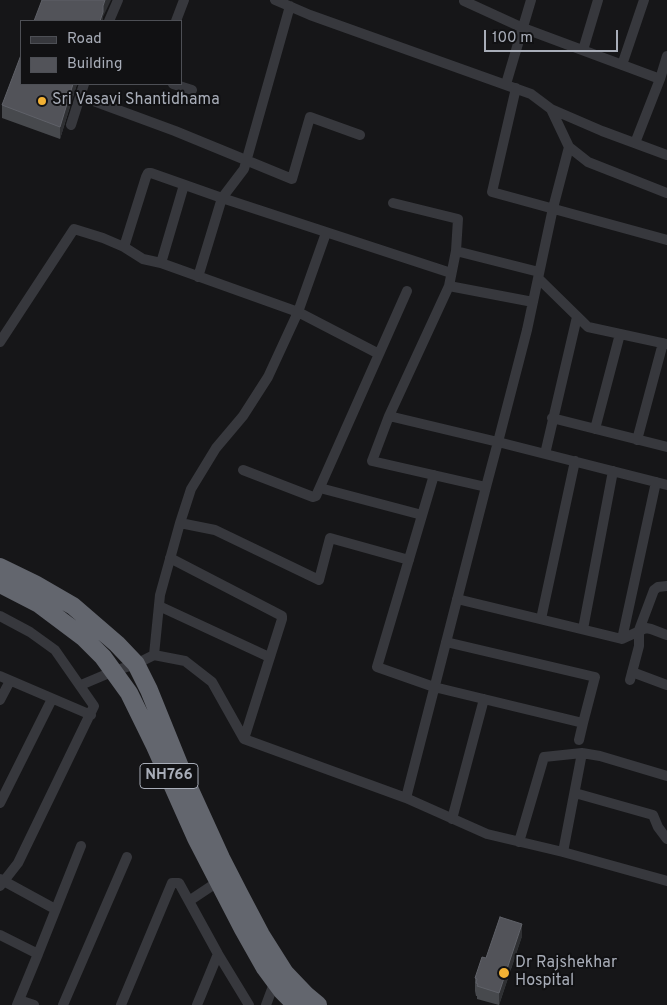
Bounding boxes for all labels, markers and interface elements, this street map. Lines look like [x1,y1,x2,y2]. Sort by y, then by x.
legend [20,20,182,85]
scale bar [487,20,621,52]
text: 100 m [492,29,533,48]
text: Road [67,30,102,49]
text: Building [67,55,122,74]
place label: Sri Vasavi Shantidhama [52,91,220,111]
marker: Sri Vasavi Shantidhama [36,95,48,107]
road number: NH766 [140,764,198,788]
place label: Dr Rajshekhar Hospital [515,954,617,992]
marker: Dr Rajshekhar Hospital [497,966,511,980]

